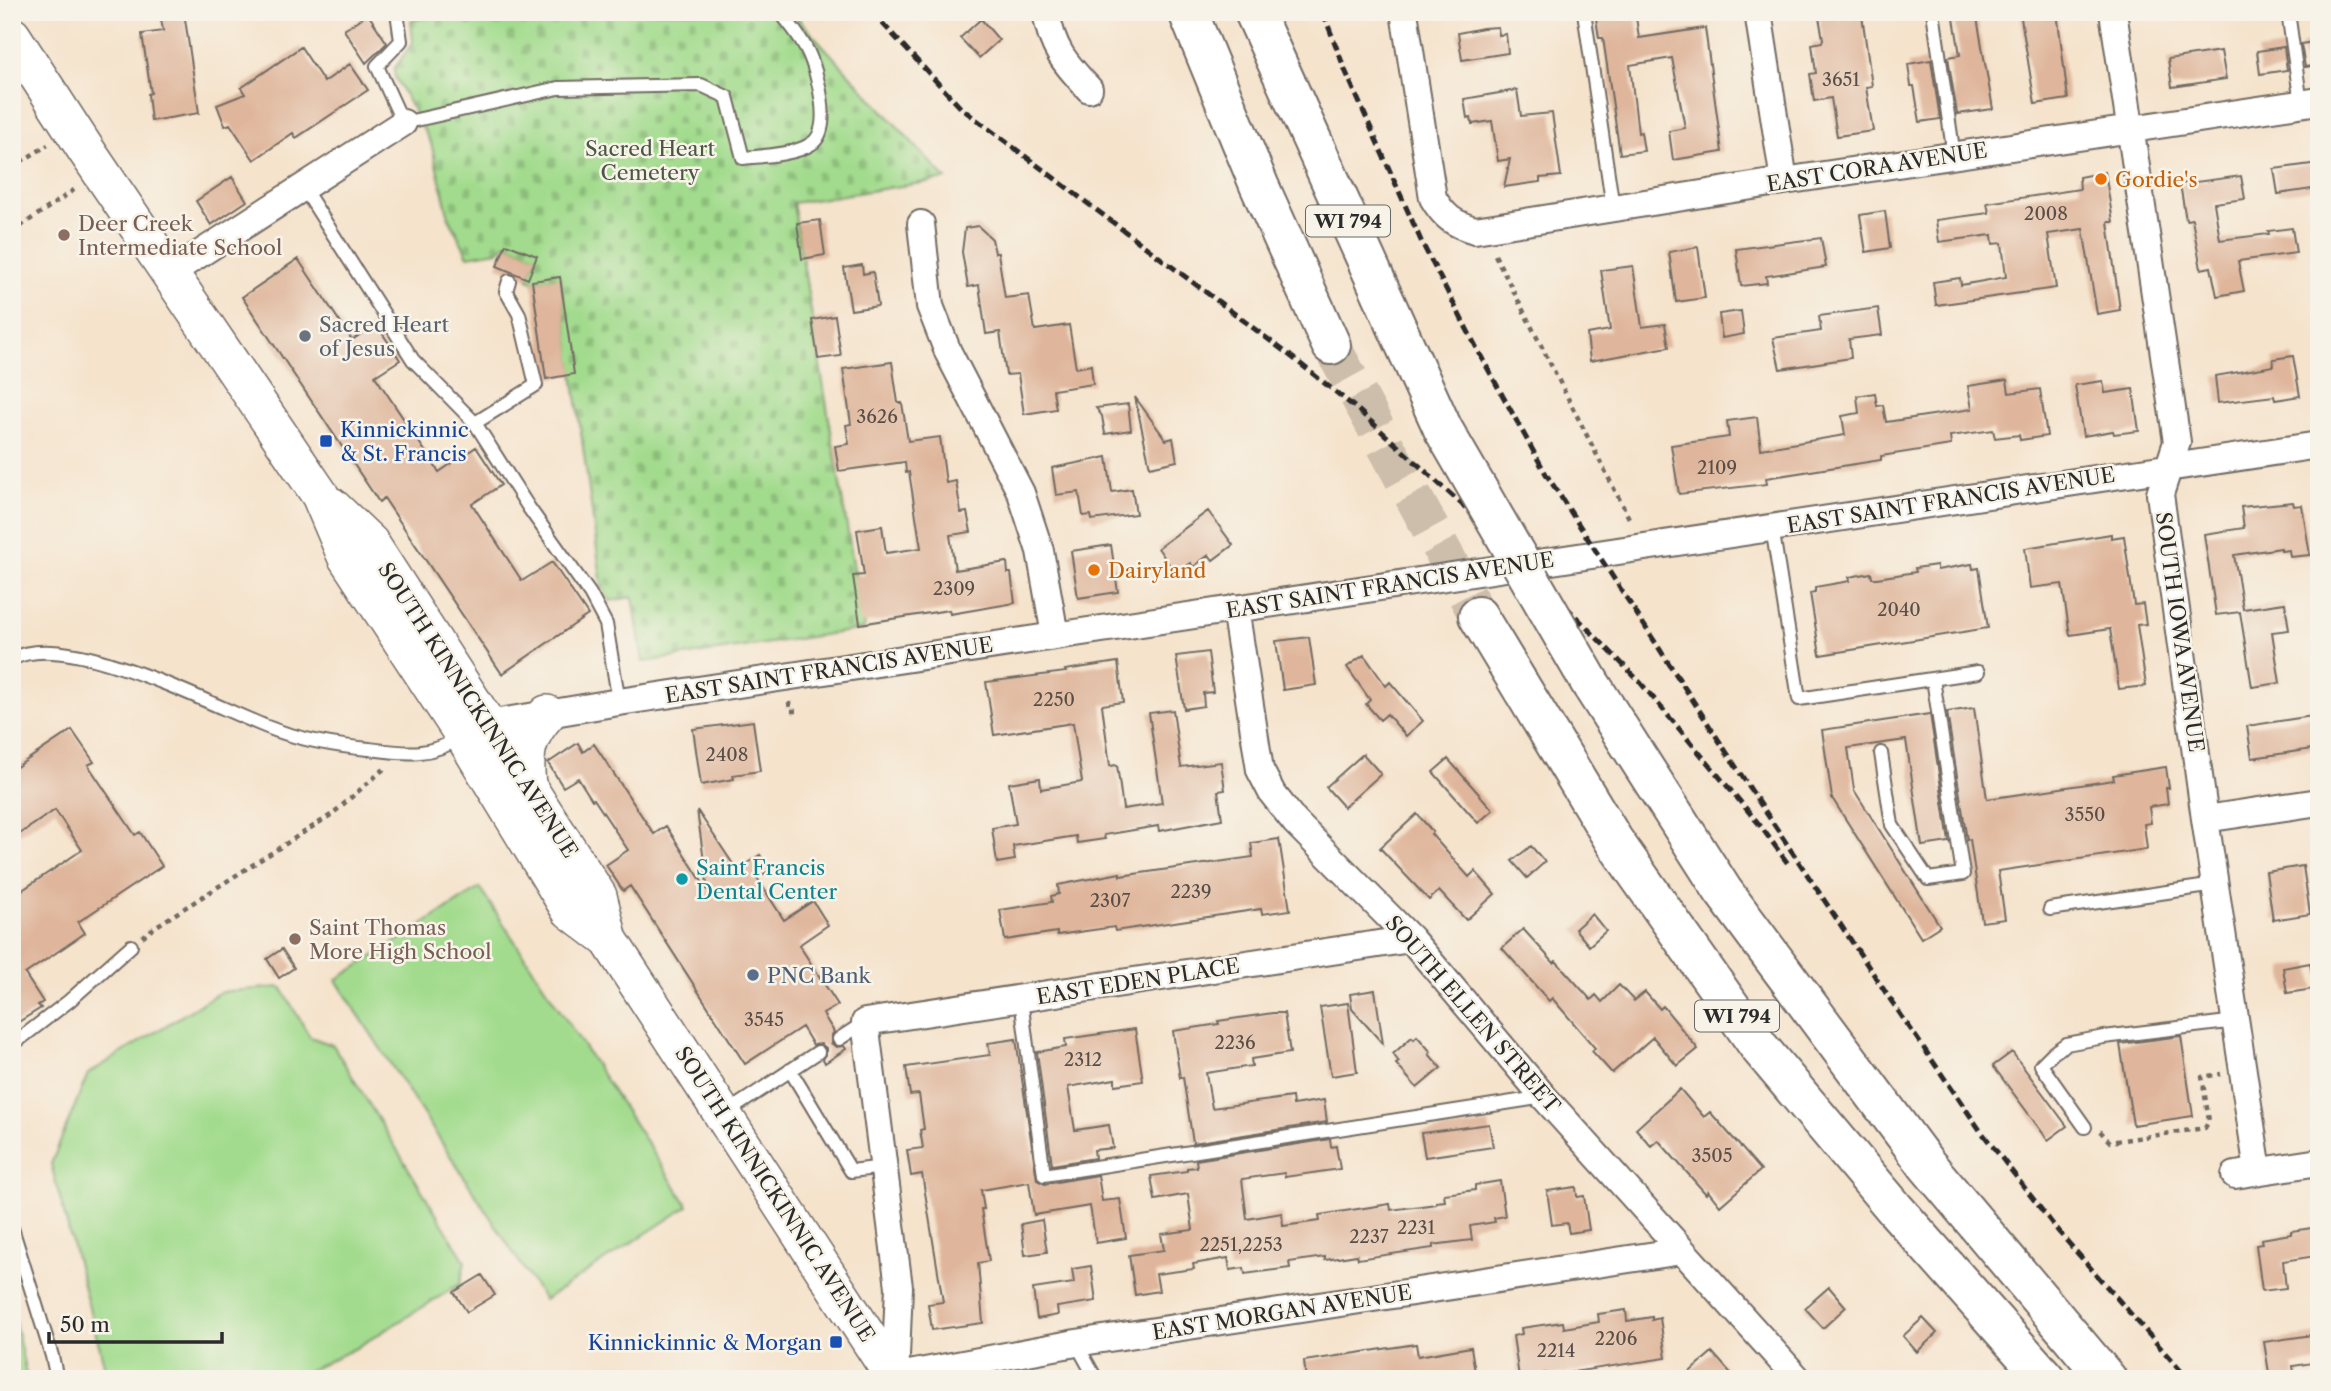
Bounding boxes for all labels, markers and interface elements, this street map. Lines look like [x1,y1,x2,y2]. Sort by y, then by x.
house number: 3651 [1822,69,1860,91]
park label: Sacred Heart Cemetery [585,136,716,185]
street label: EAST CORA AVENUE [1765,137,1989,197]
place label: Gordie's [2115,167,2198,192]
marker: Gordie's [2093,171,2109,187]
house number: 2008 [2024,203,2068,225]
road number: WI 794 [1306,206,1390,236]
place label: Deer Creek Intermediate School [78,211,282,260]
marker: Deer Creek Intermediate School [56,227,72,243]
place label: Sacred Heart of Jesus [319,312,449,361]
marker: Sacred Heart of Jesus [297,328,313,344]
house number: 3626 [856,406,898,428]
place label: Kinnickinnic & St. Francis [340,417,469,466]
marker: Kinnickinnic & St. Francis [318,433,334,449]
house number: 2109 [1697,457,1737,479]
street label: EAST SAINT FRANCIS AVENUE [1785,462,2117,538]
street label: SOUTH IOWA AVENUE [2151,510,2209,754]
street label: EAST SAINT FRANCIS AVENUE [1224,547,1556,623]
street label: SOUTH KINNICKINNIC AVENUE [373,558,583,862]
place label: Dairyland [1108,558,1206,583]
marker: Dairyland [1086,562,1102,578]
house number: 2309 [933,578,975,600]
house number: 2040 [1877,599,1921,621]
street label: EAST SAINT FRANCIS AVENUE [663,632,995,708]
house number: 2250 [1033,689,1075,711]
house number: 2408 [706,744,748,766]
house number: 3550 [2065,804,2105,826]
place label: Saint Francis Dental Center [696,855,838,904]
marker: Saint Francis Dental Center [674,871,690,887]
house number: 2239 [1170,881,1212,903]
house number: 2307 [1090,890,1130,912]
street label: SOUTH ELLEN STREET [1381,910,1566,1118]
place label: Saint Thomas More High School [309,915,491,964]
marker: Saint Thomas More High School [287,931,303,947]
street label: EAST EDEN PLACE [1035,953,1241,1009]
place label: PNC Bank [767,963,872,988]
marker: PNC Bank [745,967,761,983]
road number: WI 794 [1695,1000,1779,1032]
house number: 3545 [744,1009,784,1031]
house number: 2236 [1214,1032,1256,1054]
street label: SOUTH KINNICKINNIC AVENUE [670,1042,880,1346]
house number: 2312 [1064,1049,1102,1071]
house number: 3505 [1692,1145,1732,1167]
house number: 2231 [1397,1217,1436,1239]
house number: 2237 [1349,1226,1389,1248]
house number: 2251,2253 [1199,1234,1283,1256]
street label: EAST MORGAN AVENUE [1150,1279,1414,1345]
scale bar [49,1300,222,1344]
text: 50 m [60,1312,110,1337]
house number: 2206 [1595,1328,1637,1350]
place label: Kinnickinnic & Morgan [588,1330,822,1355]
marker: Kinnickinnic & Morgan [828,1334,844,1350]
house number: 2214 [1537,1340,1575,1362]

